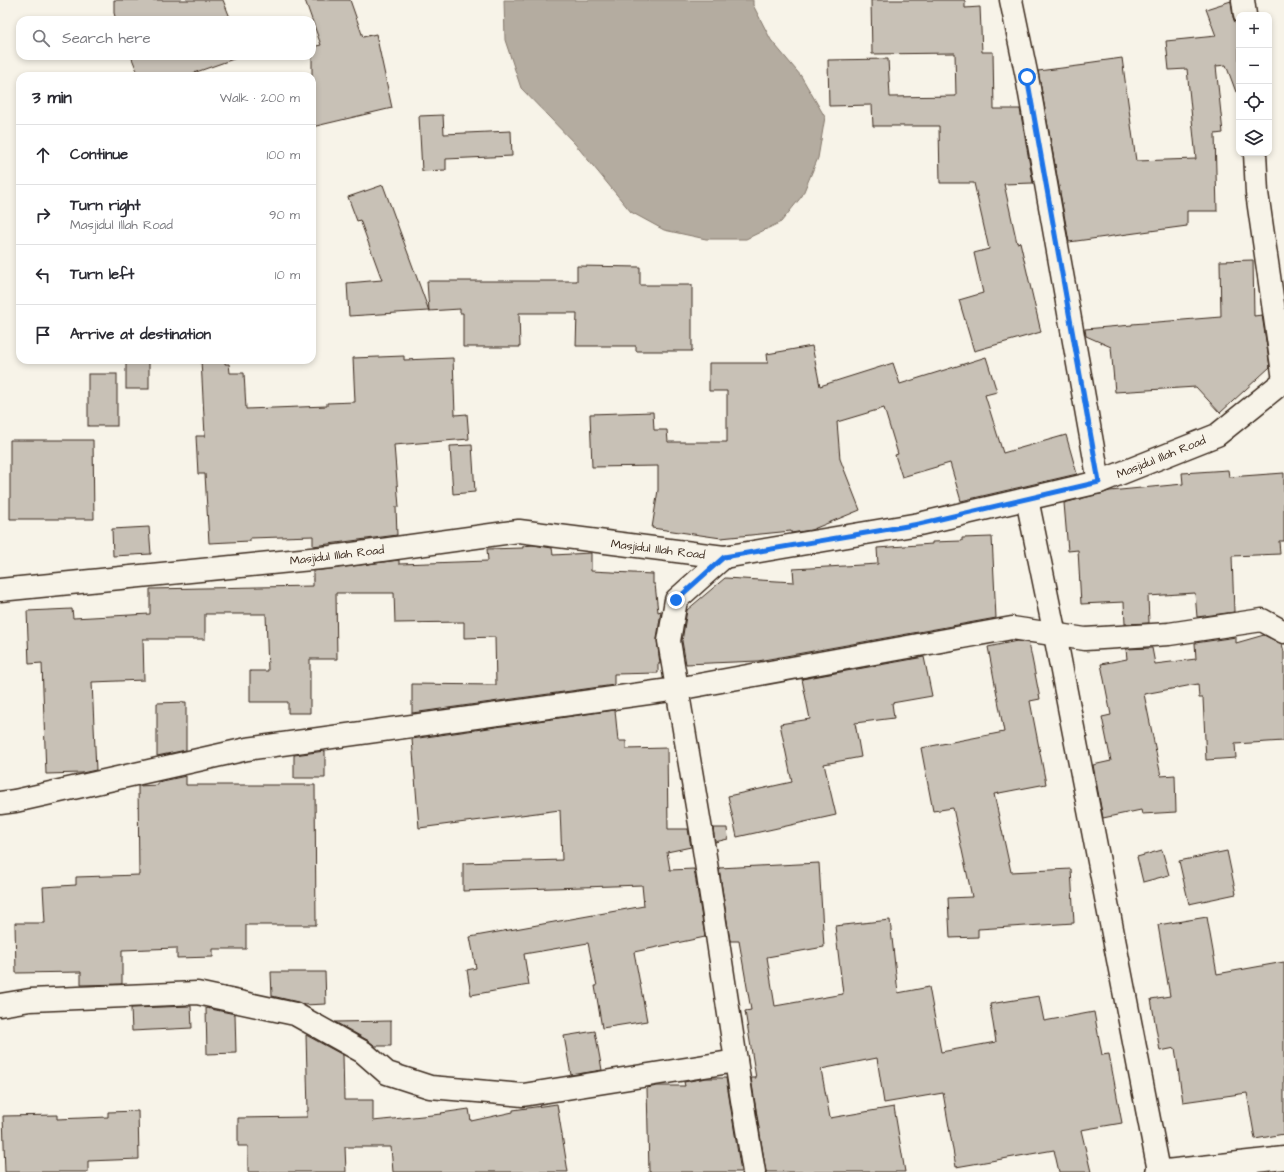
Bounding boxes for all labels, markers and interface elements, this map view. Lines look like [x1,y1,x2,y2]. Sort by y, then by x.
map controls [1236,12,1272,156]
button: + [1236,12,1272,48]
search box [16,16,316,60]
icon: search [30,27,52,49]
text: Search here [62,28,151,49]
button: − [1236,48,1272,84]
route start [1018,68,1036,86]
button: locate [1236,84,1272,120]
text: 3 min [32,86,72,110]
text: Walk · 200 m [220,89,300,107]
button: layers [1236,120,1272,156]
icon: ahead [32,144,54,166]
text: Continue [70,144,128,165]
text: 100 m [267,146,300,164]
text: Turn right [70,195,141,216]
icon: right [32,204,54,226]
text: 90 m [269,206,300,224]
text: Masjidul Illah Road [70,216,173,234]
icon: left [32,264,54,286]
text: Turn left [70,264,134,285]
text: 10 m [275,266,300,284]
icon: arrive [32,324,54,346]
text: Arrive at destination [70,324,211,345]
street label: Masjidul Illah Road [1114,432,1208,483]
street label: Masjidul Illah Road [610,535,706,564]
street label: Masjidul Illah Road [289,541,385,570]
route end [667,591,685,609]

